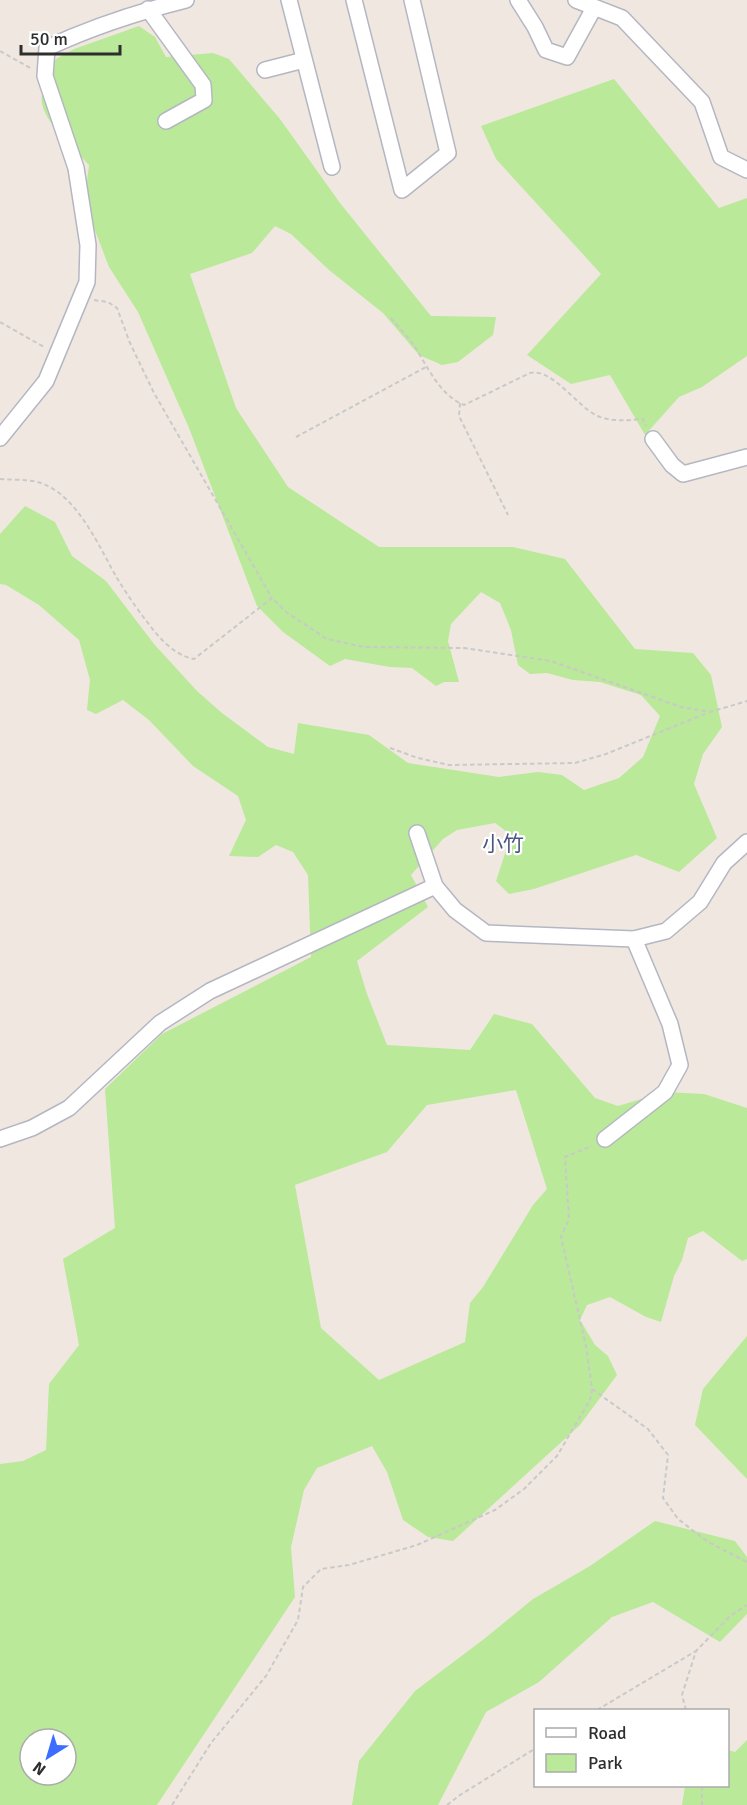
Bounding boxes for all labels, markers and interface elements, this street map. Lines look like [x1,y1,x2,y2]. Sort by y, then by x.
scale bar [21,18,120,56]
text: 50 m [30,28,68,50]
district label: 小竹 [482,831,524,857]
legend [534,1709,729,1787]
text: Road [588,1722,627,1744]
north arrow [18,1727,78,1787]
text: Park [588,1752,623,1774]
text: N [29,1757,50,1780]

